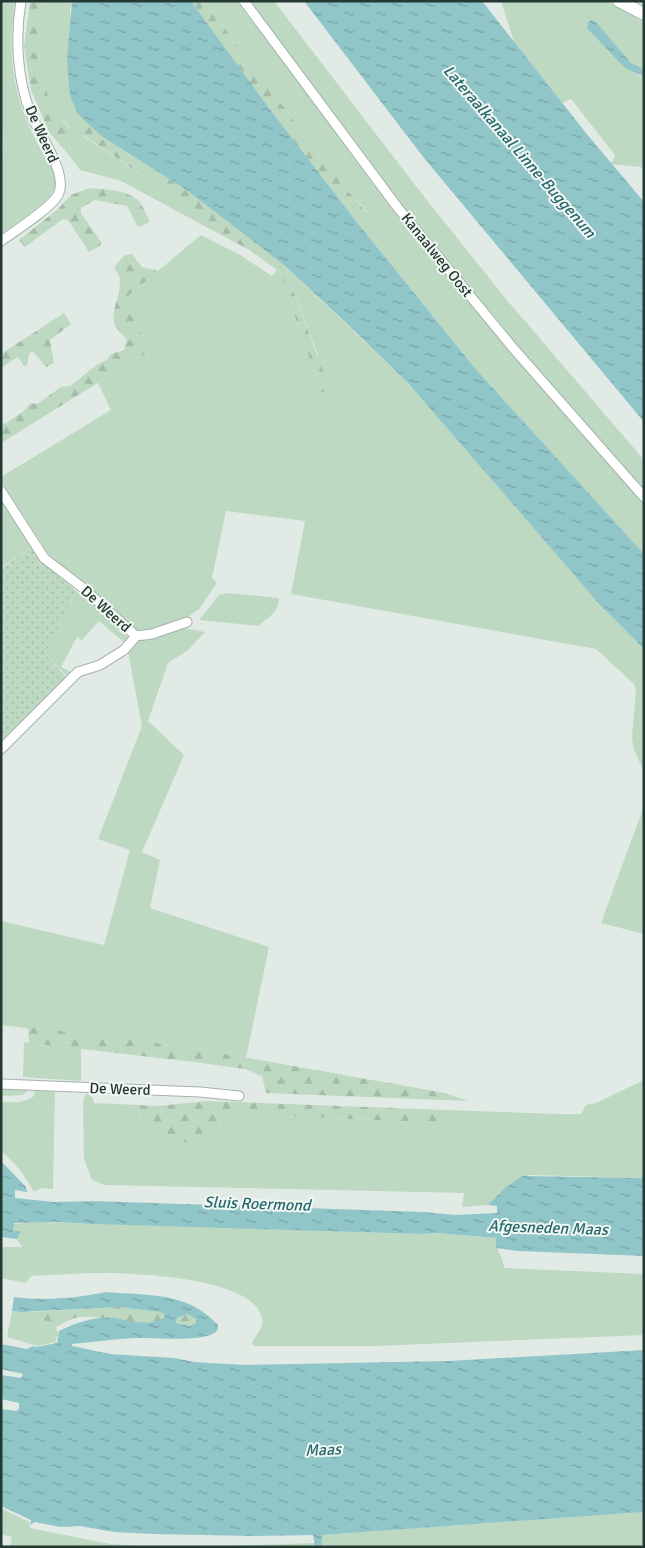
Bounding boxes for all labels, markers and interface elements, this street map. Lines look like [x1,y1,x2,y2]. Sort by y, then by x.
water label: Lateraalkanaal Linne-Buggenum [439,61,601,243]
street label: De Weerd [21,102,63,166]
street label: Kanaalweg Oost [398,209,476,301]
street label: De Weerd [77,582,135,636]
street label: De Weerd [89,1079,151,1099]
water label: Sluis Roermond [203,1192,313,1216]
water label: Afgesneden Maas [488,1216,610,1240]
water label: Maas [305,1439,343,1461]

